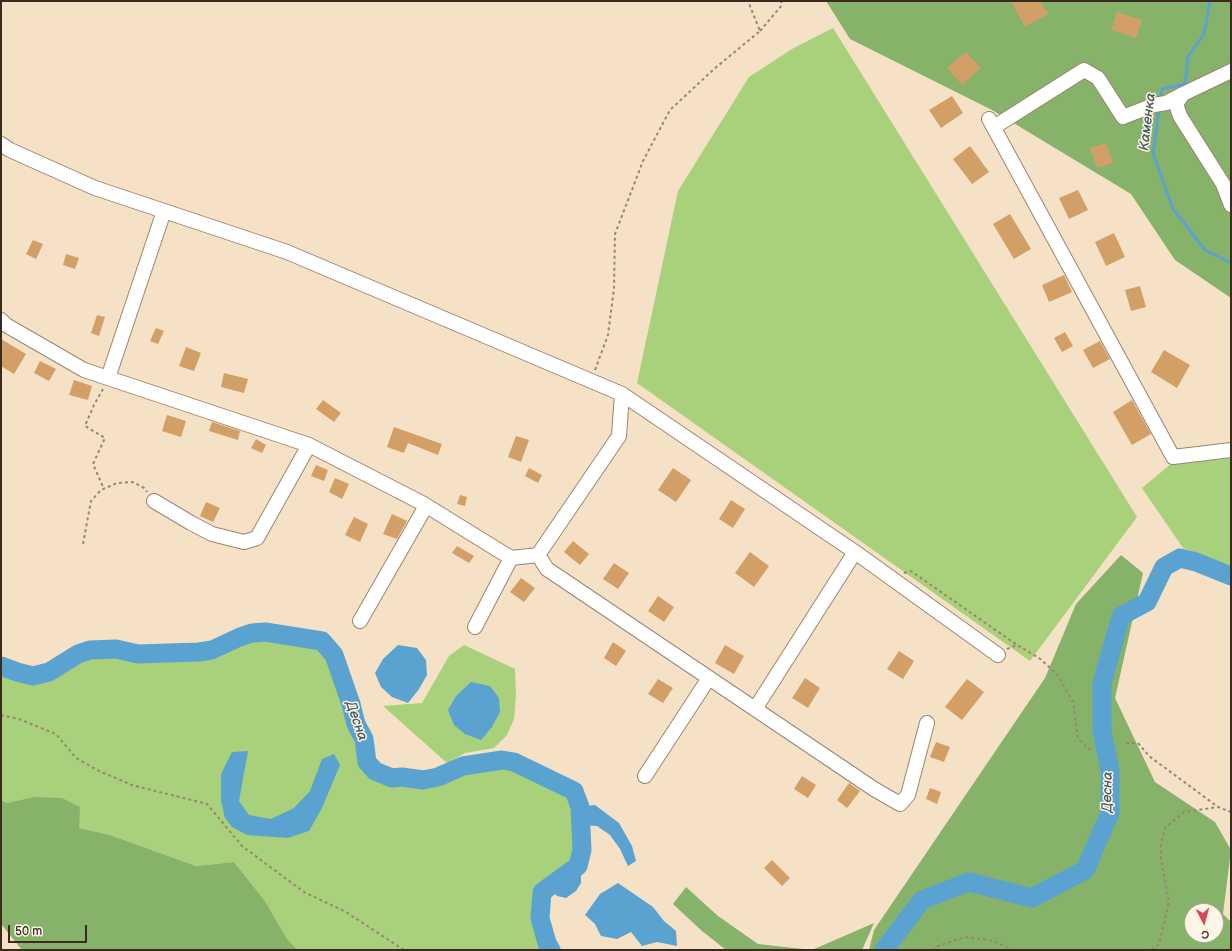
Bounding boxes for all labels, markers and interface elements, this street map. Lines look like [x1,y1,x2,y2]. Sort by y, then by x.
water label: Каменка [1136,92,1160,152]
water label: Десна [341,699,371,743]
water label: Десна [1099,771,1117,813]
north arrow [1184,903,1224,943]
scale bar [10,917,89,943]
text: 50 m [15,924,42,939]
text: С [1201,928,1210,941]

